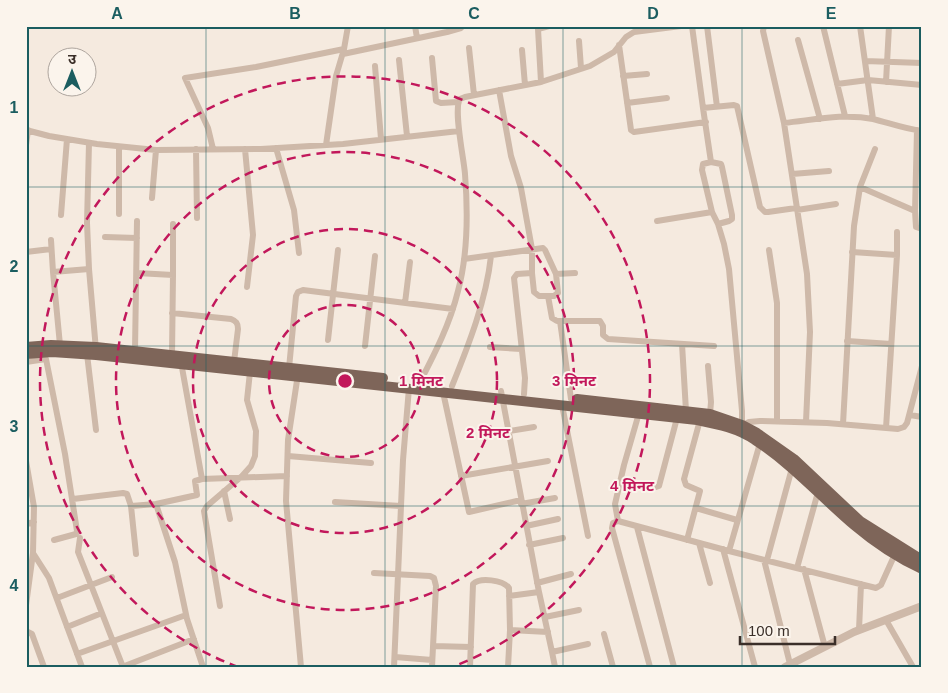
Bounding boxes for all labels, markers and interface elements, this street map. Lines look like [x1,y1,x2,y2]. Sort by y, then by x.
text: A [111,5,123,22]
text: B [289,5,301,22]
text: C [468,5,480,22]
text: D [647,5,659,22]
text: E [826,5,837,22]
north arrow [48,48,98,98]
text: उ [68,51,77,67]
text: 1 [10,99,19,116]
text: 2 [10,258,19,275]
centre of rings [336,372,354,390]
text: 1 मिनट [399,372,444,389]
text: 3 मिनट [552,372,597,389]
text: 3 [10,418,19,435]
text: 2 मिनट [466,424,511,441]
text: 4 मिनट [610,477,655,494]
text: 4 [10,577,19,594]
scale bar [740,613,836,645]
text: 100 m [748,622,790,639]

